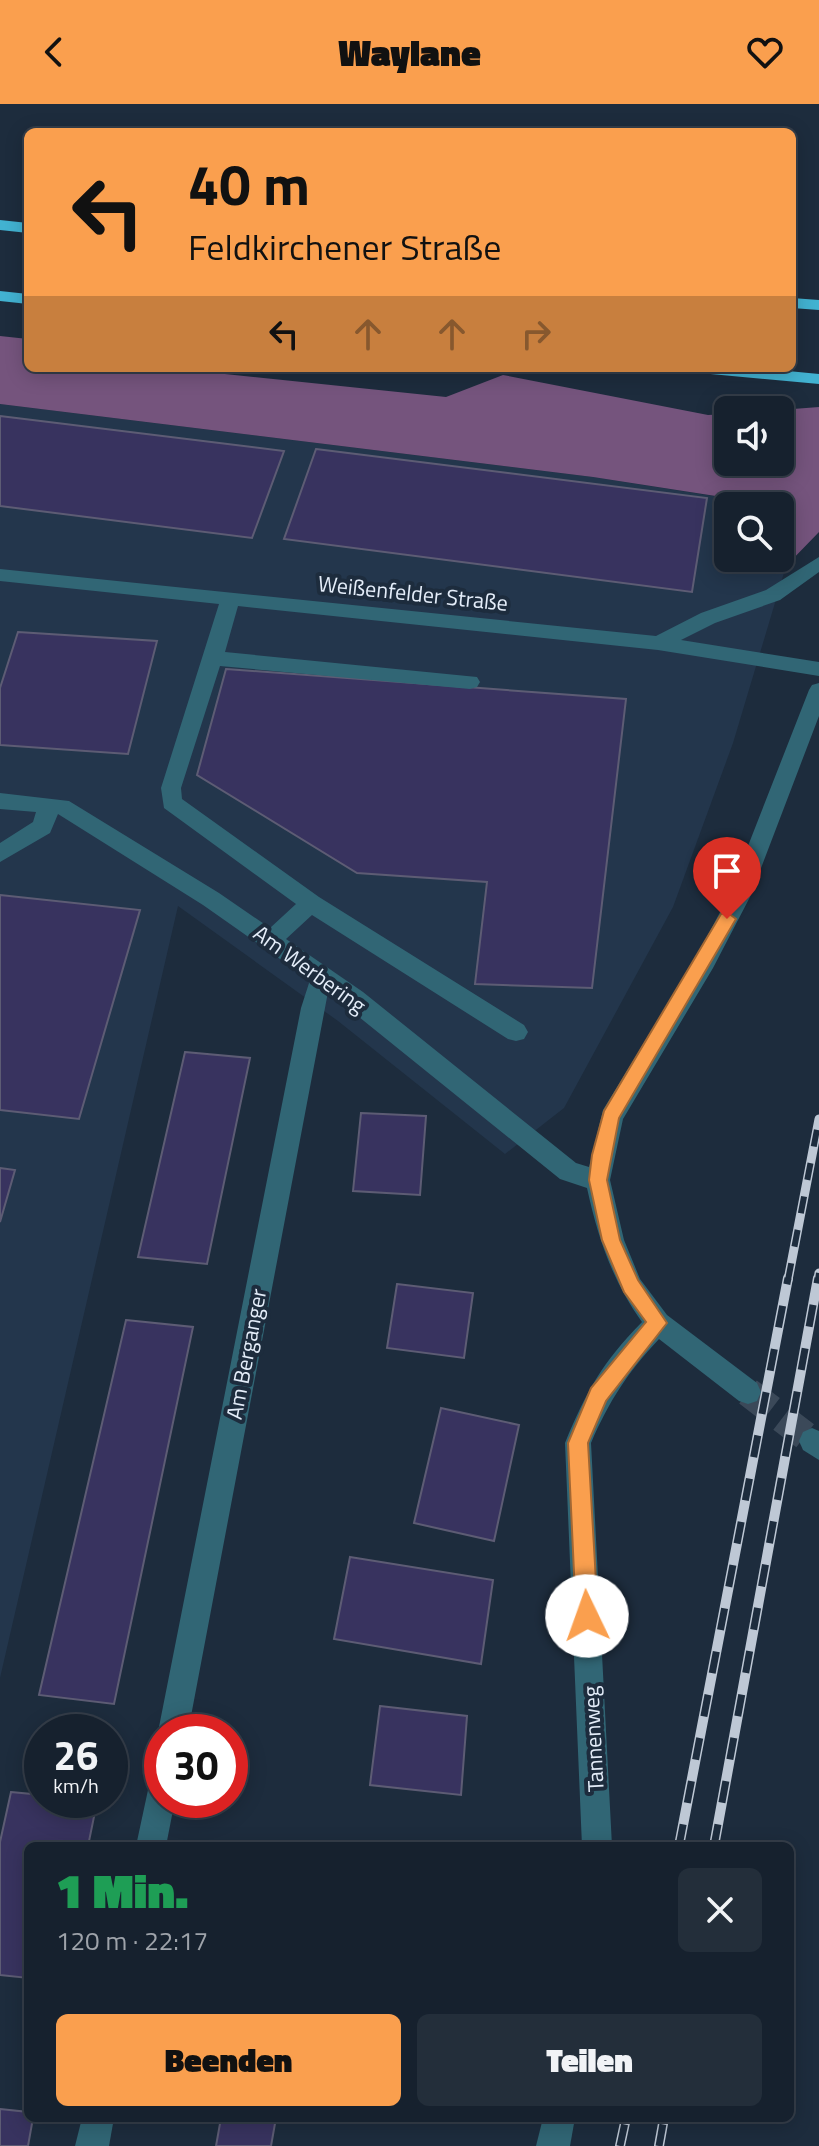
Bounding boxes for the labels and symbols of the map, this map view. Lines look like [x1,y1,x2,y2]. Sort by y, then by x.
street label: Weißenfelder Straße [316,566,510,620]
pin [693,837,761,919]
street label: Am Werbering [246,916,374,1022]
street label: Am Berganger [217,1285,275,1422]
position arrow [545,1574,629,1658]
street label: Tannenweg [573,1685,613,1793]
speed limit sign: 30 [144,1714,248,1818]

